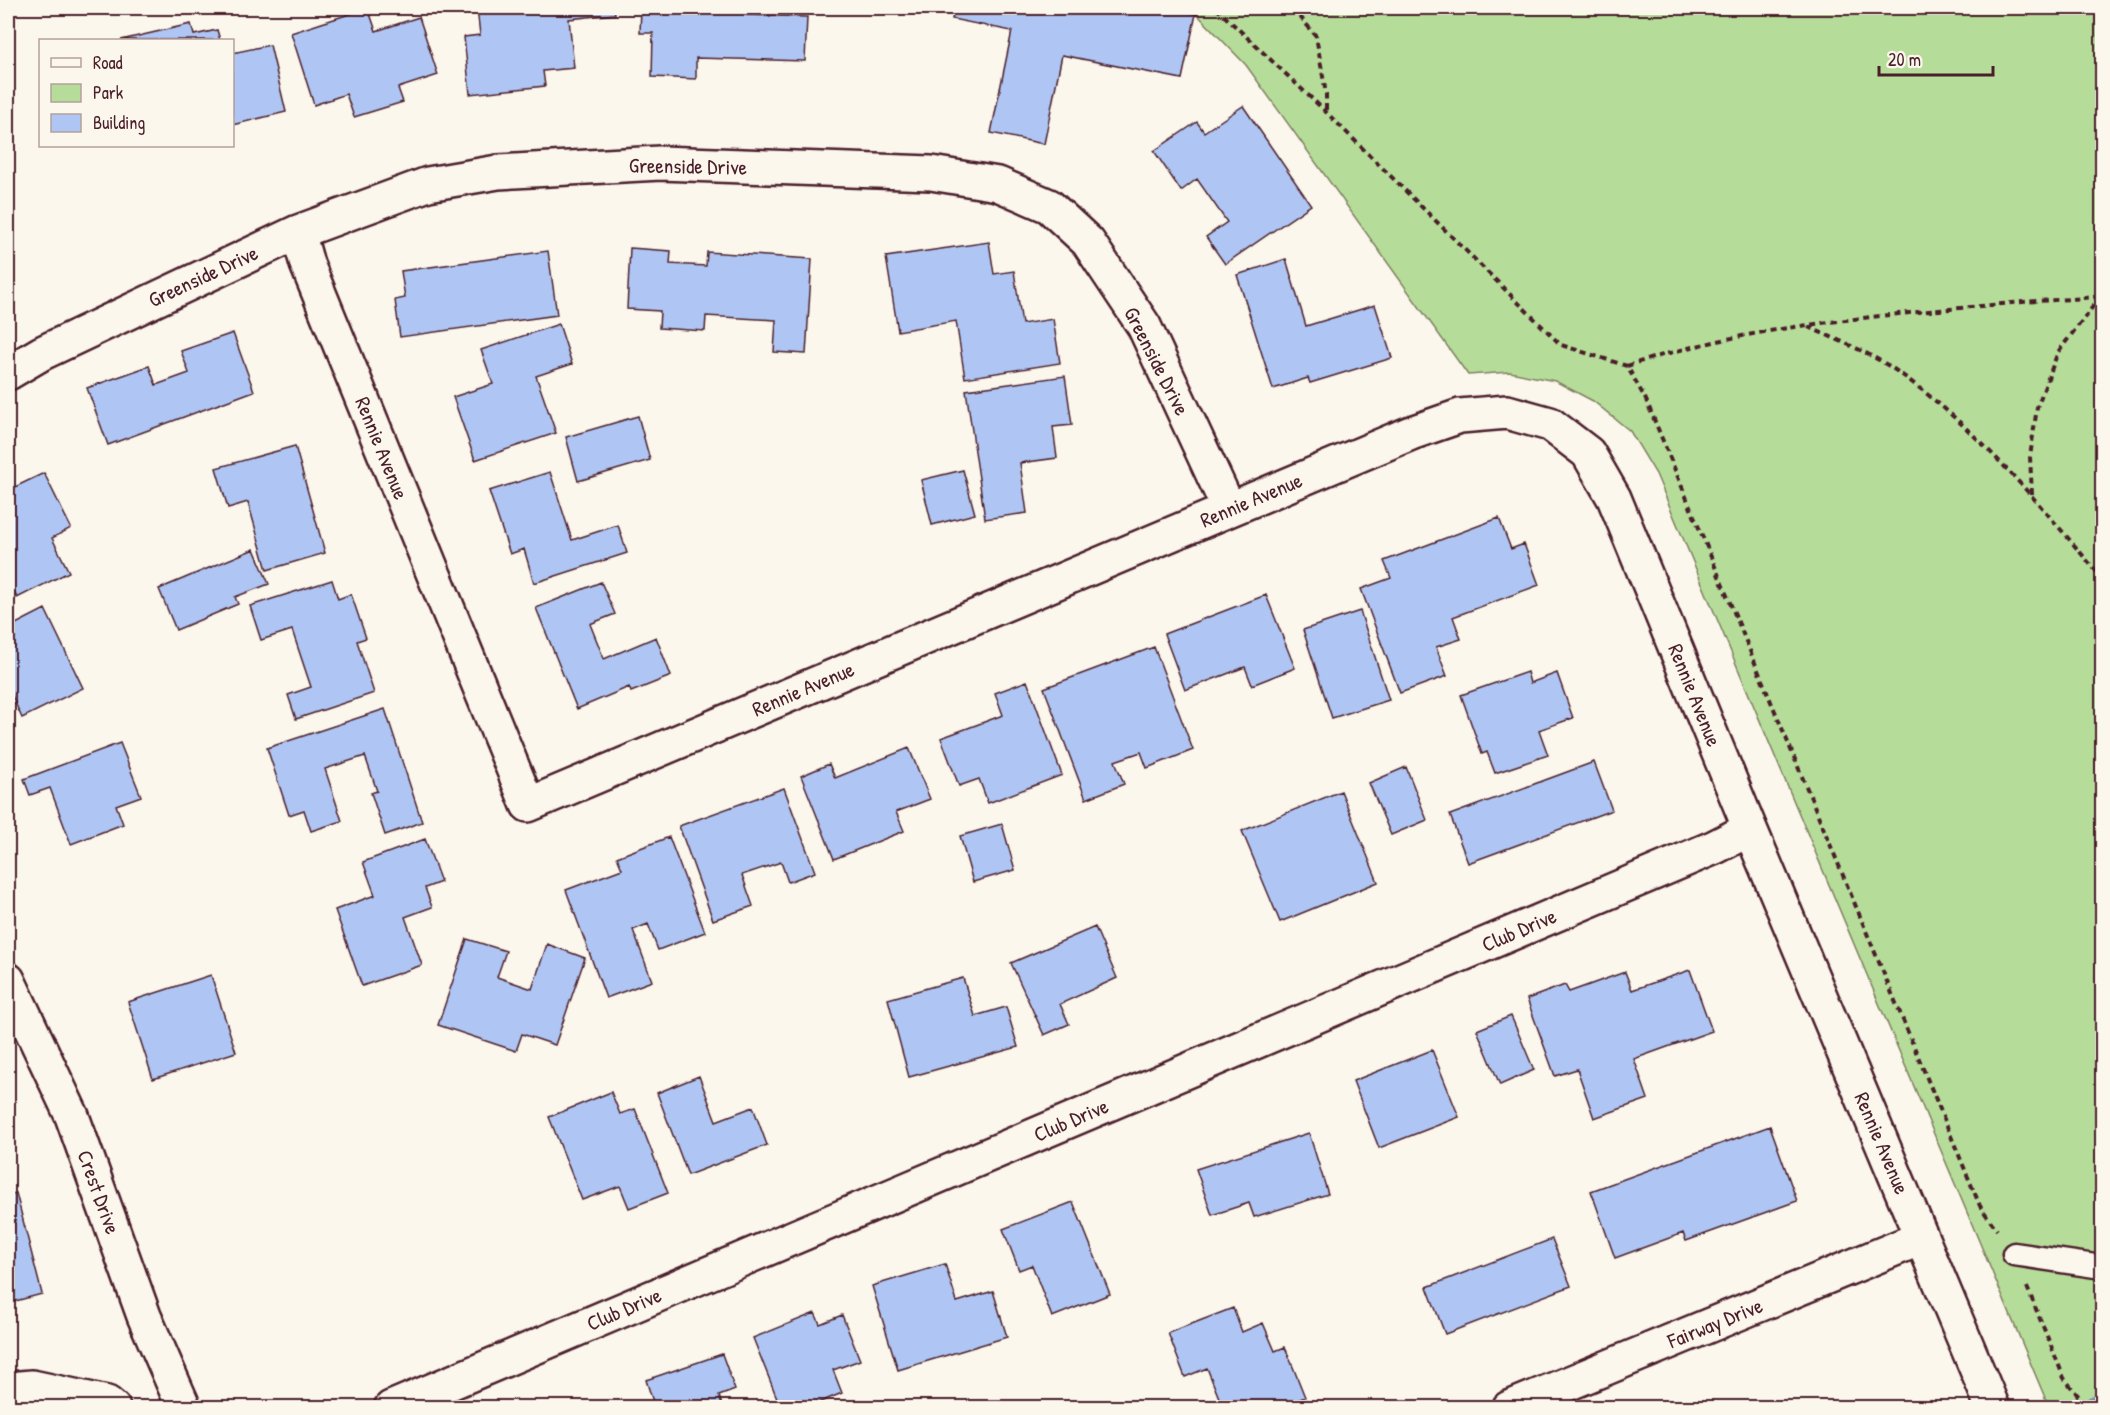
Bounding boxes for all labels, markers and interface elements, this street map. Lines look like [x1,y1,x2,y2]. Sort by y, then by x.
legend [39,39,234,147]
scale bar [1879,39,1993,77]
text: 20 m [1888,47,1921,72]
text: Road [93,50,123,75]
text: Park [93,80,124,105]
text: Building [93,110,145,135]
street label: Greenside Drive [629,150,747,182]
street label: Greenside Drive [143,238,263,314]
street label: Greenside Drive [1117,302,1197,420]
street label: Rennie Avenue [348,392,416,504]
street label: Rennie Avenue [1196,466,1306,534]
street label: Rennie Avenue [1661,639,1729,751]
street label: Rennie Avenue [748,655,858,723]
street label: Club Drive [1477,901,1561,959]
street label: Rennie Avenue [1848,1088,1916,1198]
street label: Club Drive [1029,1091,1113,1149]
street label: Crest Drive [70,1146,128,1238]
street label: Club Drive [582,1280,666,1338]
street label: Fairway Drive [1662,1291,1767,1356]

